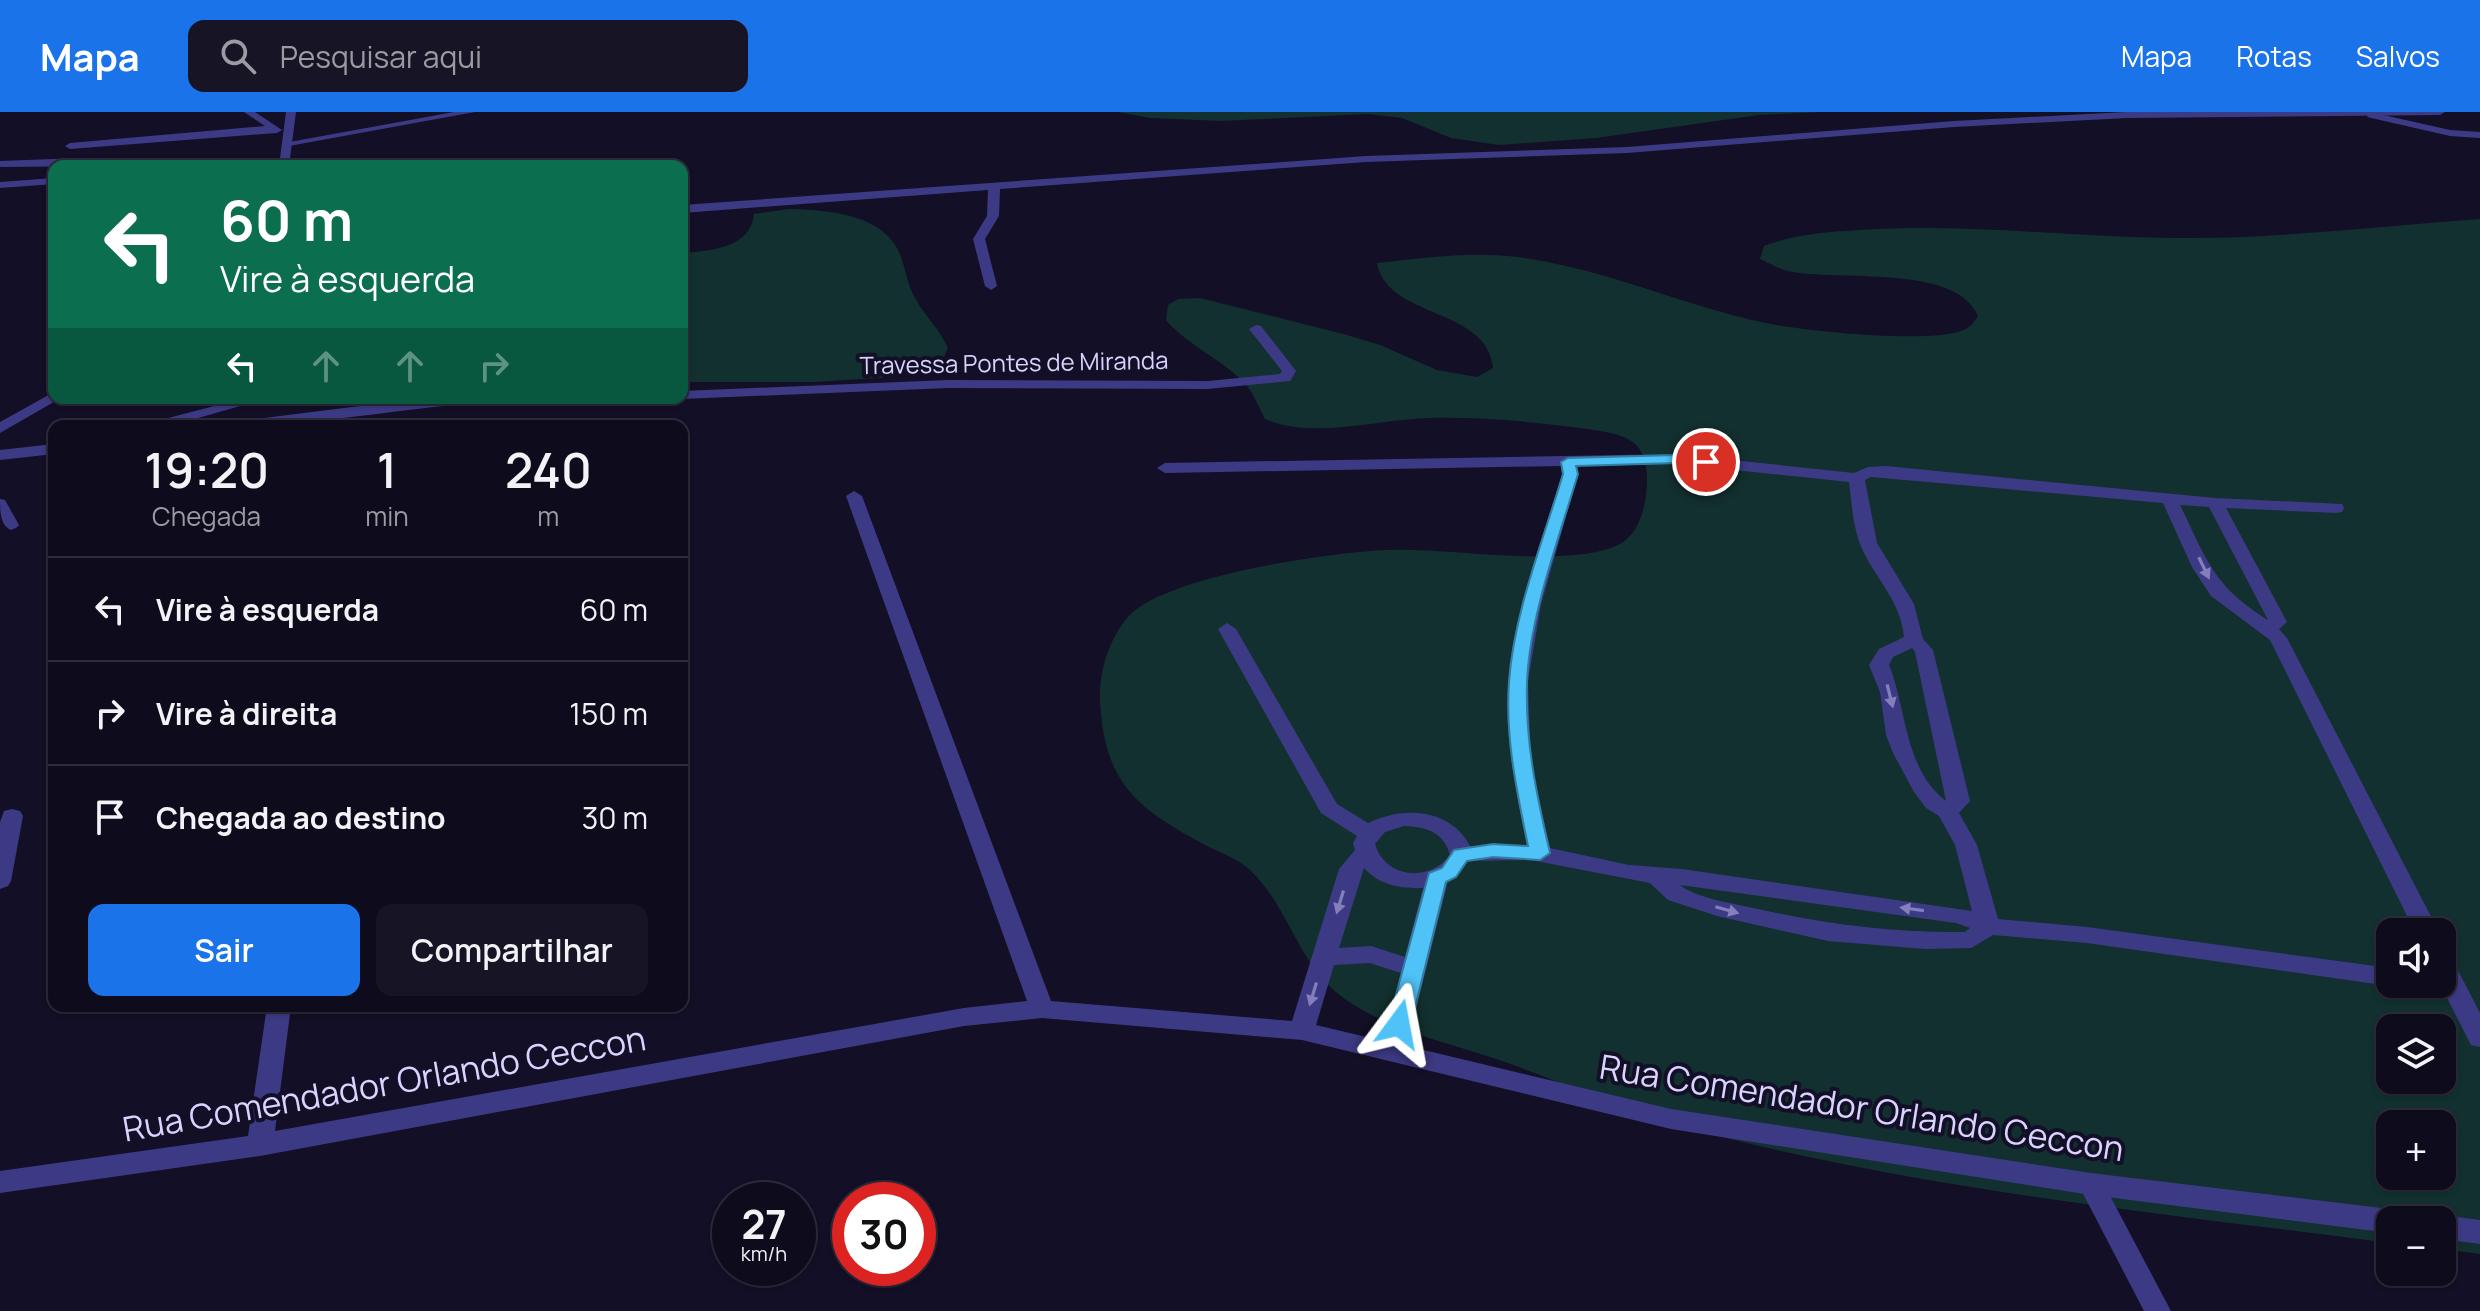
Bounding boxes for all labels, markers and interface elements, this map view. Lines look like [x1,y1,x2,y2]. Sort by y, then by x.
search box [188,20,748,92]
text: Mapa [40,30,140,82]
icon: search [216,34,260,78]
text: Pesquisar aqui [280,36,482,77]
text: Mapa [2121,37,2192,75]
text: Rotas [2236,37,2312,75]
text: Salvos [2356,37,2440,75]
text: 60 m [220,181,353,258]
icon: left [88,192,192,296]
text: Vire à esquerda [220,254,475,303]
street label: Travessa Pontes de Miranda [859,343,1169,381]
icon: left [220,344,264,388]
icon: ahead [304,344,348,388]
icon: ahead [388,344,432,388]
icon: right [472,344,516,388]
pin [1672,428,1740,496]
text: 19:20 [144,437,269,502]
text: 1 [377,437,397,502]
text: 240 [505,437,592,502]
icon: arrive [1684,440,1728,484]
text: Chegada [152,498,261,534]
text: min [365,498,409,534]
text: m [537,498,559,534]
one-way arrow [2197,557,2210,580]
icon: left [88,587,132,631]
text: Vire à esquerda [156,589,379,630]
text: 60 m [580,589,648,630]
one-way arrow [1884,683,1896,708]
icon: right [88,691,132,735]
text: Vire à direita [156,693,337,734]
text: 150 m [569,693,648,734]
icon: arrive [88,795,132,839]
text: Chegada ao destino [156,797,446,838]
text: 30 m [582,797,648,838]
one-way arrow [1333,891,1346,915]
one-way arrow [1899,902,1924,915]
button: Sair [88,904,360,996]
button: Compartilhar [376,904,648,996]
one-way arrow [1715,904,1739,917]
map controls [2376,918,2456,1286]
button: sound [2376,918,2456,998]
one-way arrow [1306,982,1319,1006]
position arrow [1357,982,1441,1066]
street label: Rua Comendador Orlando Ceccon [119,1014,649,1152]
button: layers [2376,1014,2456,1094]
street label: Rua Comendador Orlando Ceccon [1597,1043,2127,1171]
button: + [2376,1110,2456,1190]
speed limit sign: 30 [832,1182,936,1286]
text: 27 [741,1196,787,1251]
button: − [2376,1206,2456,1286]
text: km/h [741,1240,787,1267]

